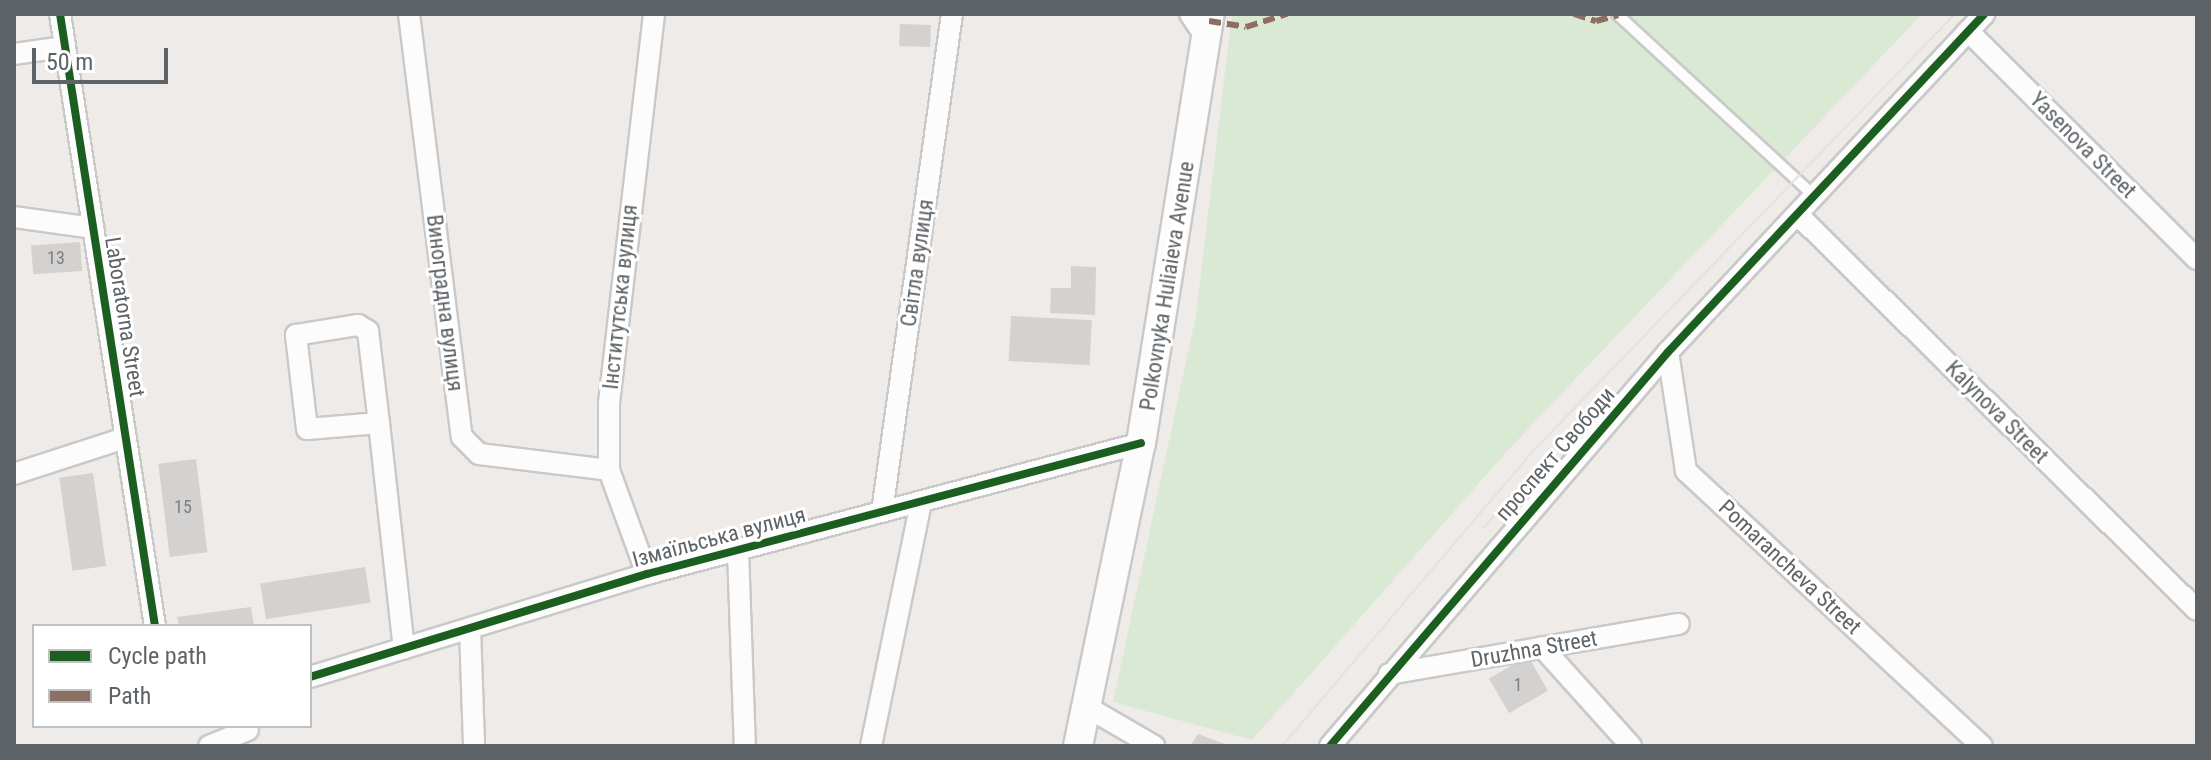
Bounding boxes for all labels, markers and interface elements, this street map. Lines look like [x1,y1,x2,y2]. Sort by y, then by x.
scale bar [36,32,172,82]
text: 50 m [46,48,93,76]
street label: Yasenova Street [2024,86,2142,204]
street label: Polkovnyka Huliaieva Avenue [1134,159,1200,413]
street label: Світла вулиця [895,198,939,328]
street label: Інститутська вулиця [597,203,643,391]
street label: Виноградна вулиця [421,213,469,393]
street label: Laboratorna Street [99,235,151,399]
house number: 13 [47,247,65,269]
street label: Kalynova Street [1940,355,2054,469]
street label: проспект Свободи [1490,382,1620,526]
street label: Pomarancheva Street [1713,494,1867,640]
house number: 15 [174,496,192,518]
street label: Ізмаїльська вулиця [629,501,809,573]
legend [32,624,312,728]
street label: Druzhna Street [1469,625,1599,673]
text: Cycle path [108,642,207,670]
house number: 1 [1514,674,1522,696]
text: Path [108,682,151,710]

